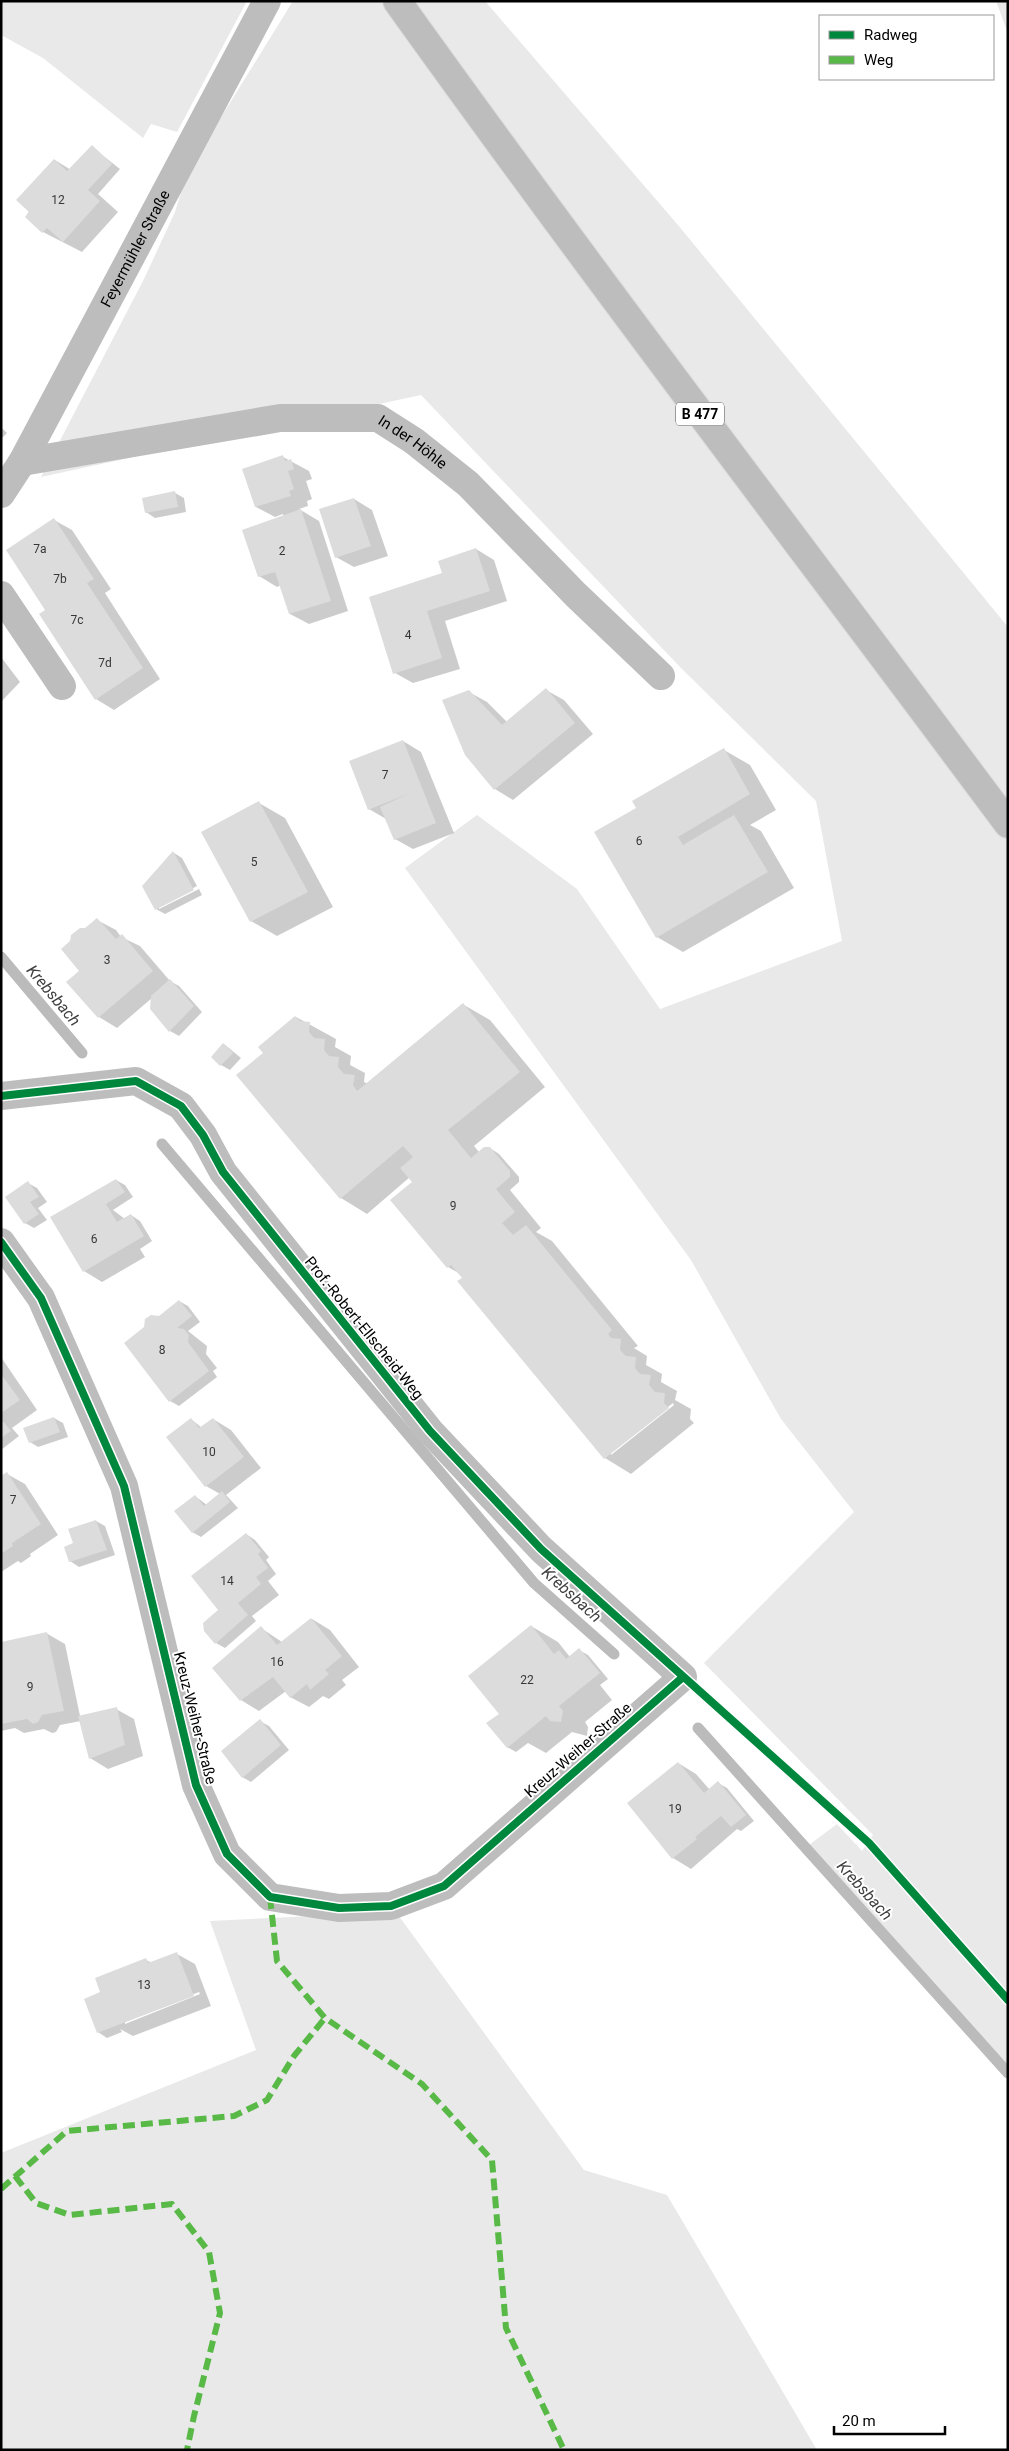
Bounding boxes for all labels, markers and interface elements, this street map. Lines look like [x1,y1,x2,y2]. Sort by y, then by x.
legend [819,15,994,80]
text: Radweg [864,26,918,44]
text: Weg [864,51,893,69]
street label: Feyermühler Straße [97,187,174,310]
house number: 12 [51,193,65,207]
road number: B 477 [676,402,724,426]
street label: In der Höhle [375,411,451,473]
house number: 7a [33,542,47,556]
house number: 2 [279,544,286,558]
house number: 7b [53,572,67,586]
house number: 7c [70,613,84,627]
house number: 4 [405,628,412,642]
house number: 7d [98,656,112,670]
house number: 7 [382,768,389,782]
house number: 6 [636,834,643,848]
house number: 5 [251,855,258,869]
house number: 3 [104,953,110,967]
water label: Krebsbach [23,961,85,1030]
house number: 9 [450,1199,456,1213]
house number: 6 [91,1232,98,1246]
street label: Prof.-Robert-Ellscheid-Weg [301,1253,427,1403]
house number: 8 [159,1343,166,1357]
house number: 10 [202,1445,216,1459]
house number: 7 [10,1493,17,1507]
water label: Krebsbach [538,1563,605,1626]
house number: 14 [220,1574,234,1588]
street label: Kreuz-Weiher-Straße [170,1650,220,1786]
house number: 16 [270,1655,284,1669]
house number: 22 [520,1673,534,1687]
house number: 9 [27,1680,33,1694]
street label: Kreuz-Weiher-Straße [521,1699,635,1801]
house number: 19 [668,1802,682,1816]
water label: Krebsbach [833,1857,896,1924]
house number: 13 [137,1978,151,1992]
scale bar [834,2404,945,2436]
text: 20 m [842,2412,876,2430]

